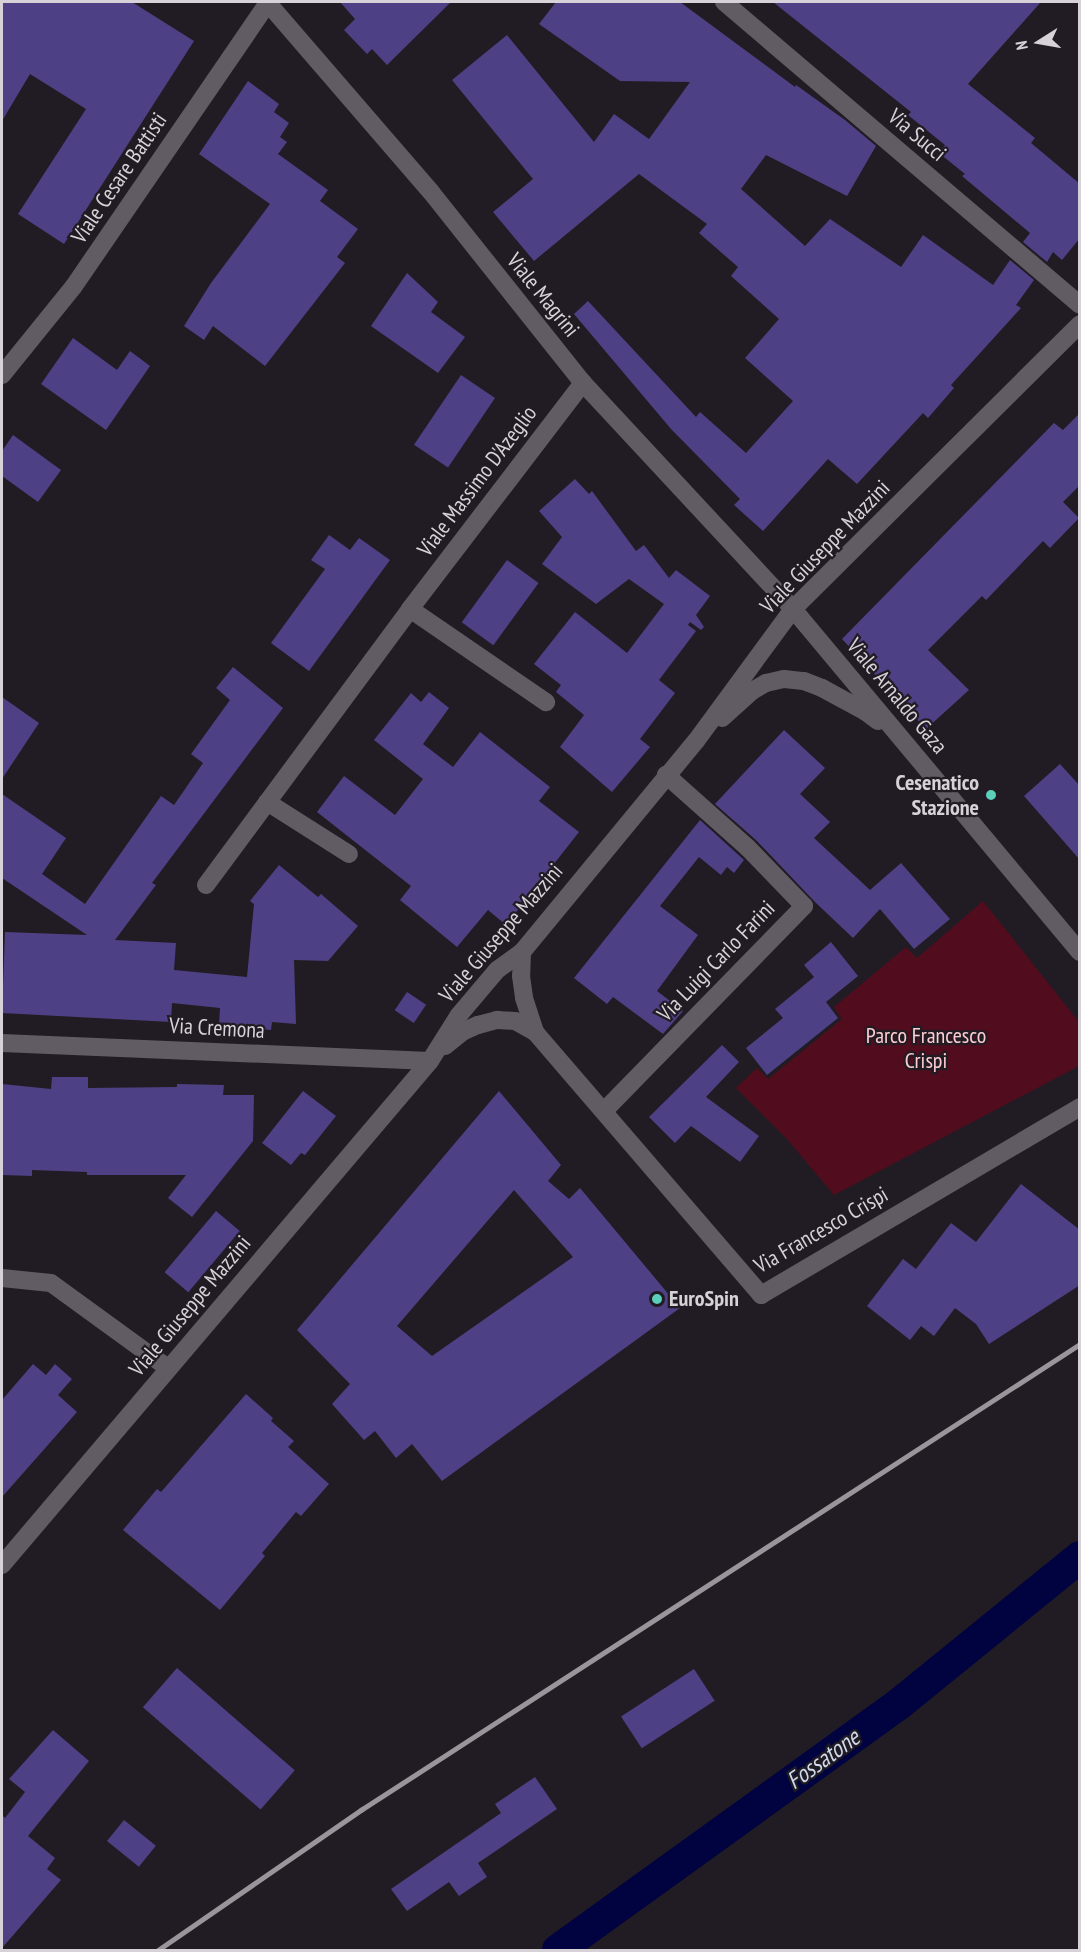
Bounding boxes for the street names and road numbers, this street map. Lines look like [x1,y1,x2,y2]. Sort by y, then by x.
street label: Via Succi [883,103,951,167]
street label: Viale Cesare Battisti [66,108,172,248]
street label: Viale Magrini [501,248,585,342]
street label: Viale Massimo D'Azeglio [412,400,542,562]
street label: Viale Giuseppe Mazzini [755,475,895,619]
street label: Viale Arnaldo Gaza [841,633,953,759]
street label: Viale Giuseppe Mazzini [434,858,568,1008]
street label: Via Luigi Carlo Farini [652,895,780,1027]
street label: Via Cremona [169,1012,265,1044]
street label: Via Francesco Crispi [749,1181,893,1279]
street label: Viale Giuseppe Mazzini [124,1230,256,1382]

